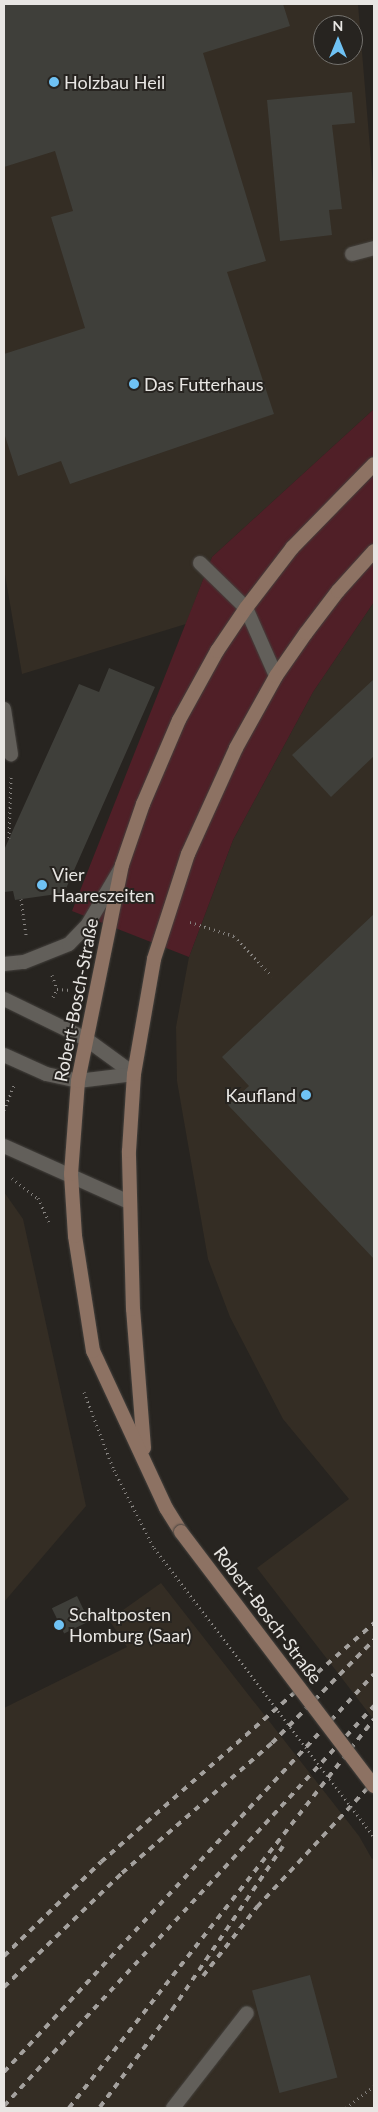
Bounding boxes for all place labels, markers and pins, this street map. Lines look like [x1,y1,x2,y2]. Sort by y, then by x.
place label: Holzbau Heil [64,71,165,93]
marker: Holzbau Heil [48,76,60,88]
place label: Das Futterhaus [144,373,263,395]
marker: Das Futterhaus [128,378,140,390]
place label: Vier Haareszeiten [52,864,155,906]
marker: Vier Haareszeiten [36,879,48,891]
place label: Kaufland [225,1084,296,1106]
marker: Kaufland [300,1089,312,1101]
place label: Schaltposten Homburg (Saar) [69,1604,191,1646]
marker: Schaltposten Homburg (Saar) [53,1619,65,1631]

